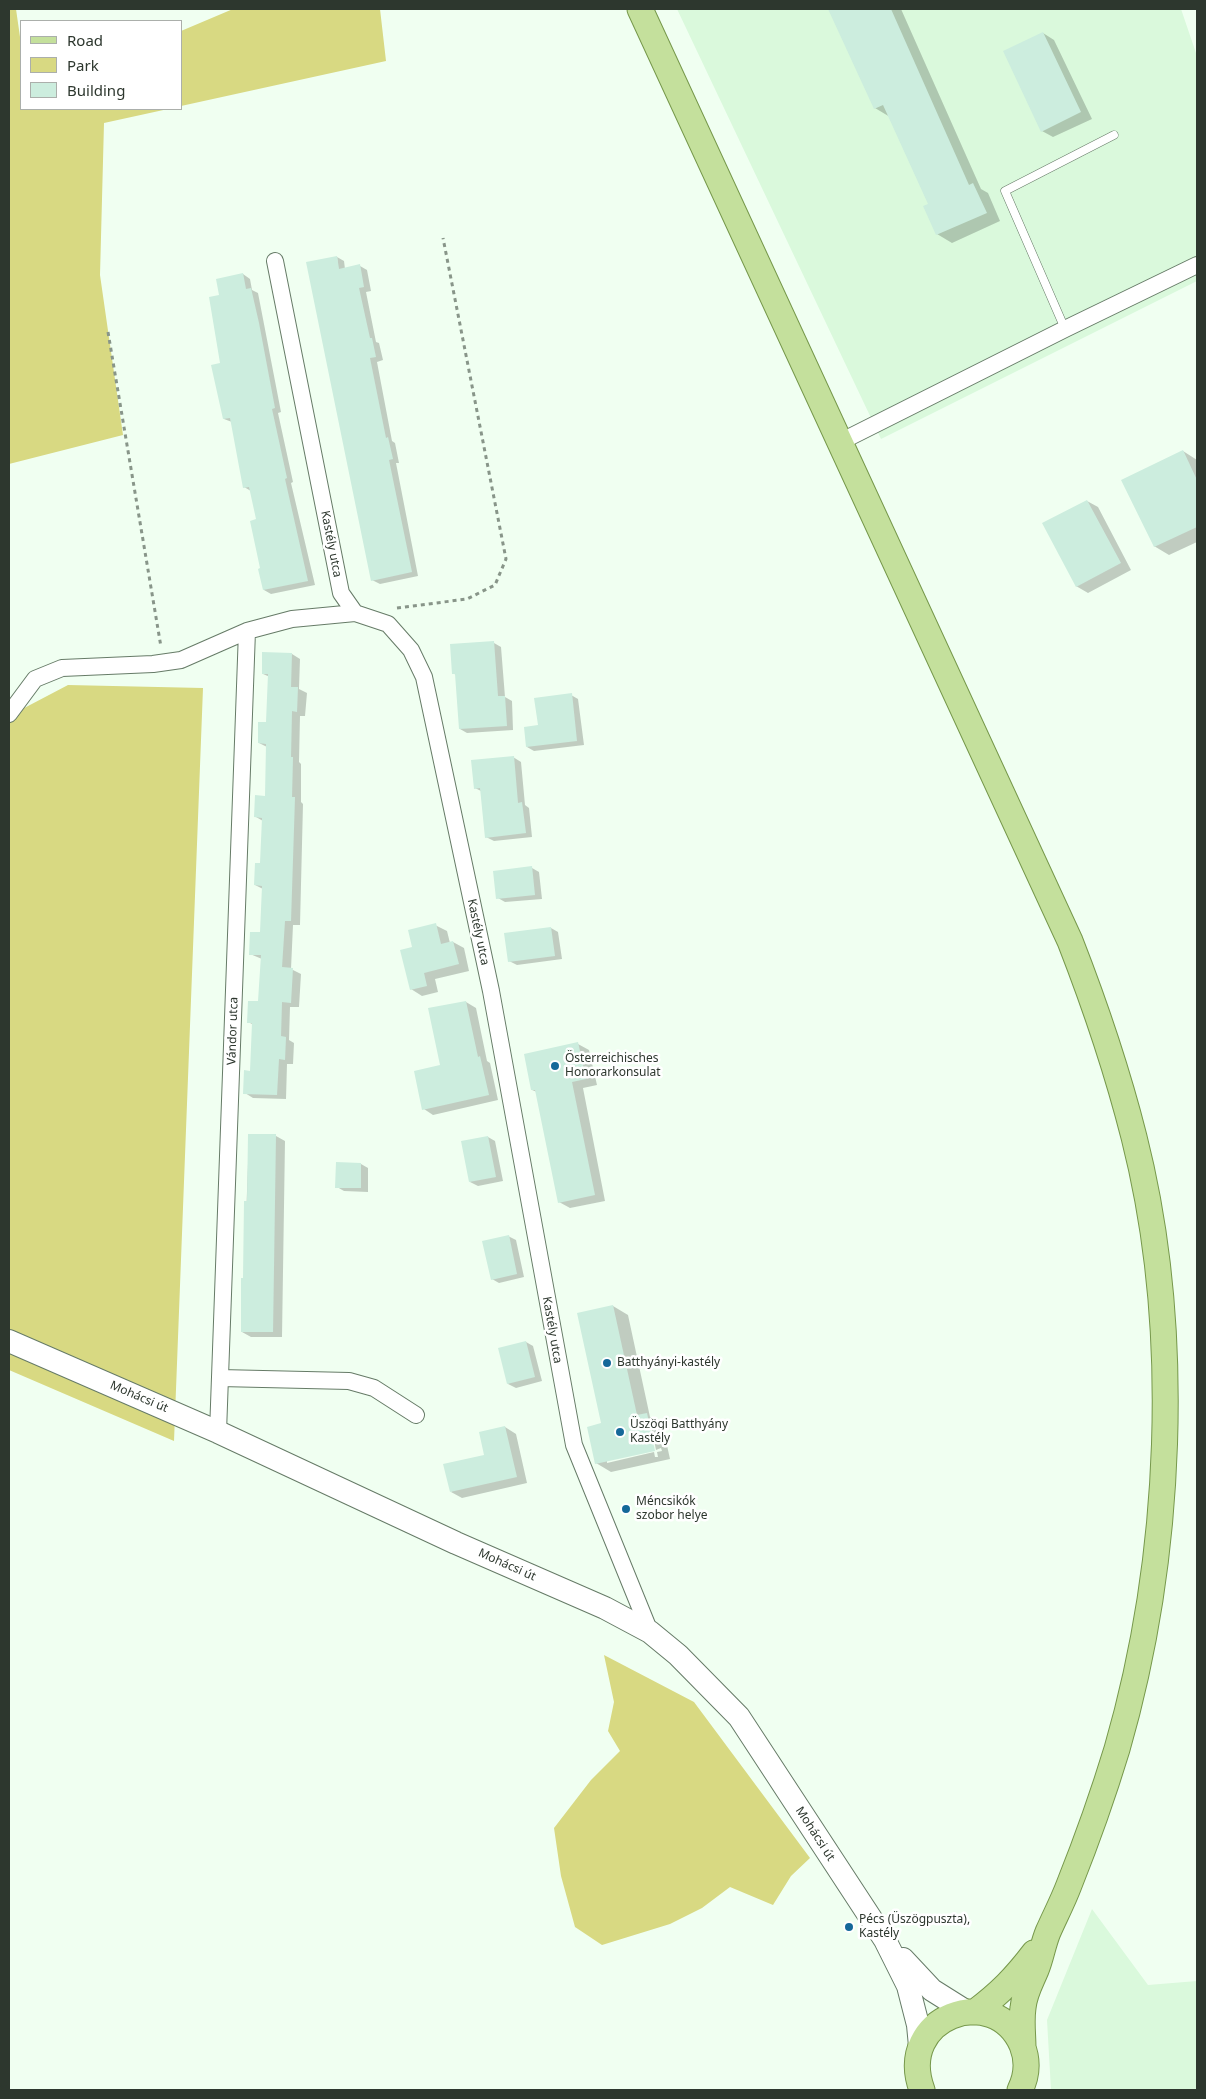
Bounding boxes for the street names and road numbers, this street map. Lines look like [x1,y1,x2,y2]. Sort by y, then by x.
street label: Kastély utca [317,509,345,579]
street label: Kastély utca [464,897,492,967]
street label: Vándor utca [225,997,241,1065]
street label: Kastély utca [539,1295,565,1365]
street label: Mohácsi út [108,1378,170,1416]
street label: Mohácsi út [476,1546,538,1584]
street label: Mohácsi út [792,1804,838,1864]

